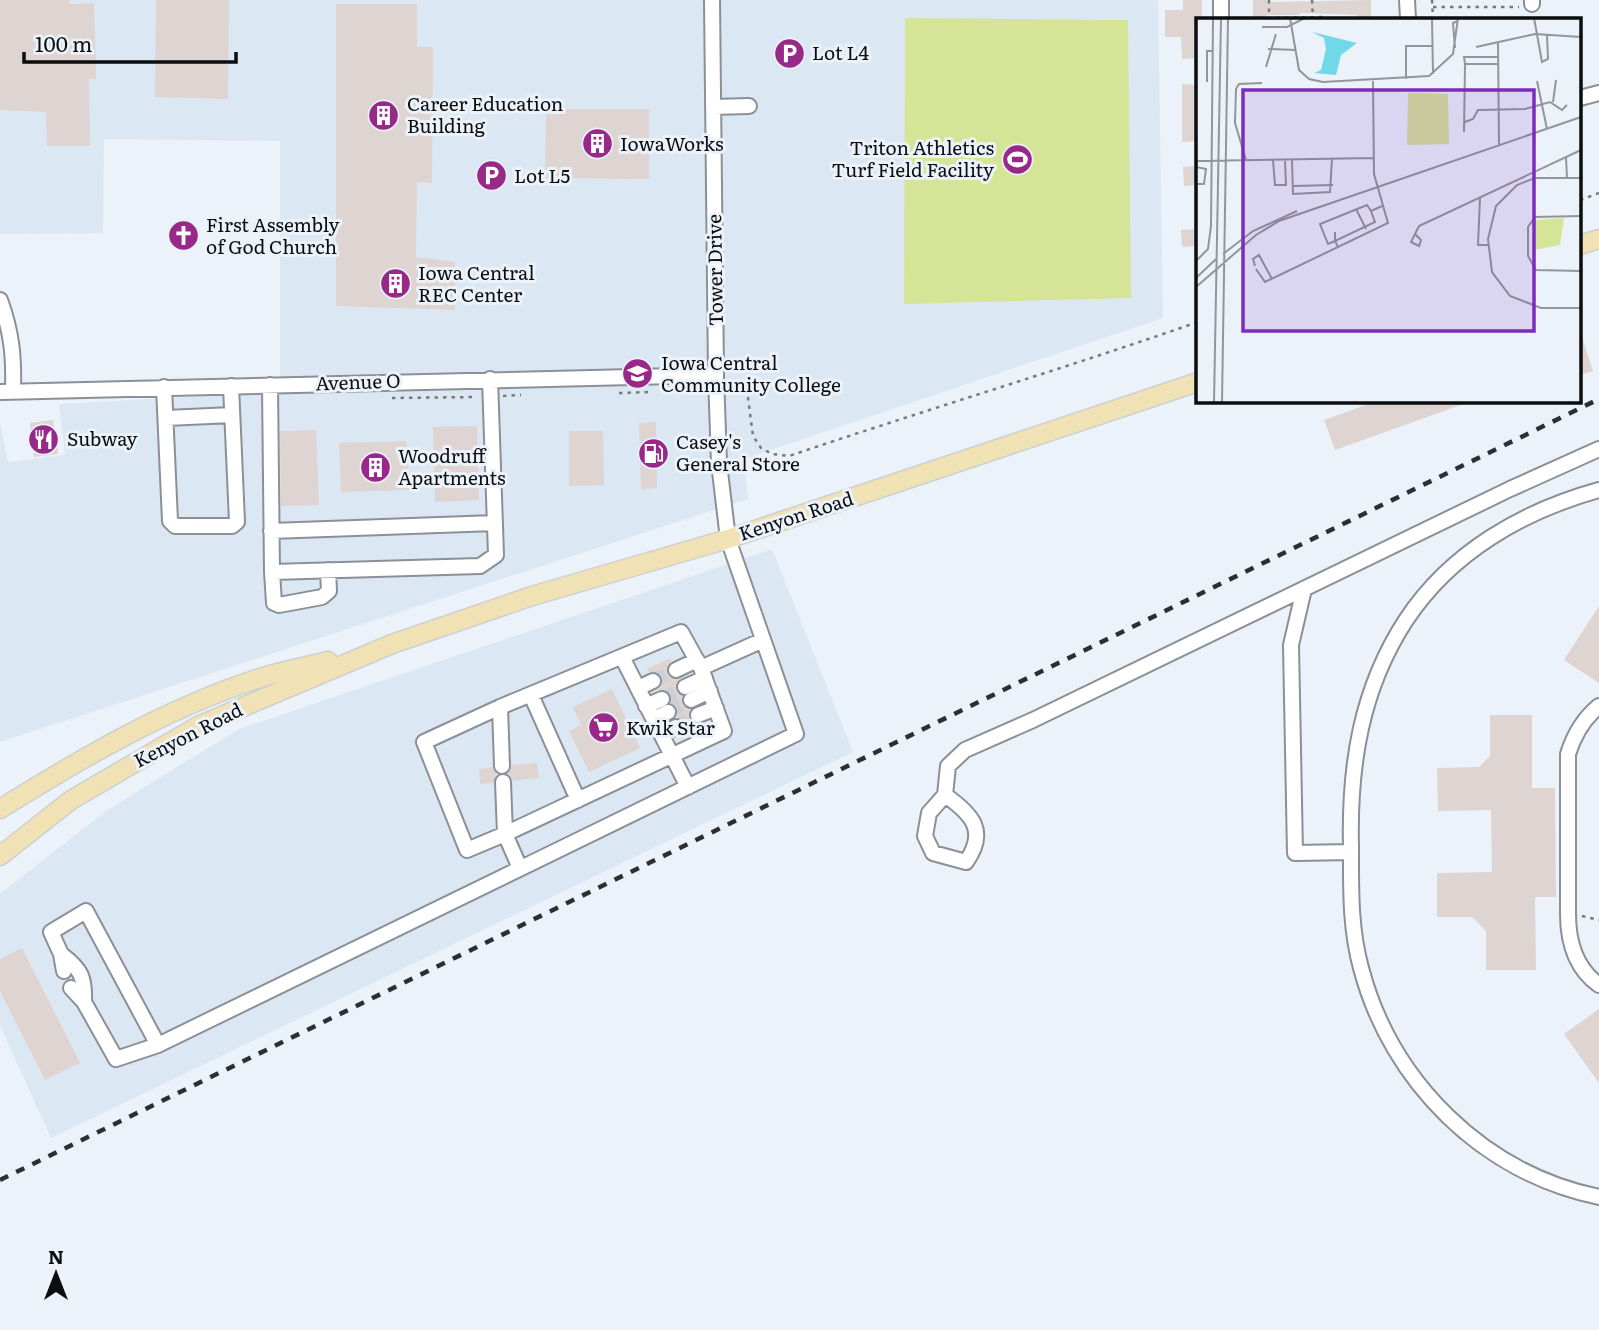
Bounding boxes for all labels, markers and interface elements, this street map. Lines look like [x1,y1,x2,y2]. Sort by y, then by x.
inset map [1196,18,1582,402]
scale bar [24,21,236,65]
text: 100 m [35,27,92,58]
parking icon: Lot L4 [772,36,806,70]
place label: Lot L4 [812,38,870,66]
place label: Career Education Building [407,89,563,139]
building icon: Career Education Building [367,98,401,132]
building icon: IowaWorks [580,127,614,161]
place label: IowaWorks [620,129,724,157]
place label: Triton Athletics Turf Field Facility [832,133,994,183]
sports icon: Triton Athletics Turf Field Facility [1000,142,1034,176]
parking icon: Lot L5 [474,159,508,193]
place label: Lot L5 [514,161,571,189]
place label: First Assembly of God Church [206,210,339,260]
street label: Tower Drive [699,214,729,326]
church icon: First Assembly of God Church [166,219,200,253]
place label: Iowa Central REC Center [418,258,535,308]
building icon: Iowa Central REC Center [378,267,412,301]
place label: Iowa Central Community College [661,348,841,398]
school or university icon: Iowa Central Community College [621,357,655,391]
street label: Avenue O [315,366,401,396]
restaurant icon: Subway [27,422,61,456]
place label: Subway [67,424,138,452]
place label: Casey's General Store [676,427,800,477]
fuel station icon: Casey's General Store [636,436,670,470]
place label: Woodruff Apartments [398,441,506,491]
building icon: Woodruff Apartments [358,450,392,484]
street label: Kenyon Road [735,483,857,547]
street label: Kenyon Road [128,694,247,774]
supermarket icon: Kwik Star [586,711,620,745]
place label: Kwik Star [626,713,715,741]
north arrow [21,1239,91,1309]
text: N [48,1242,64,1270]

